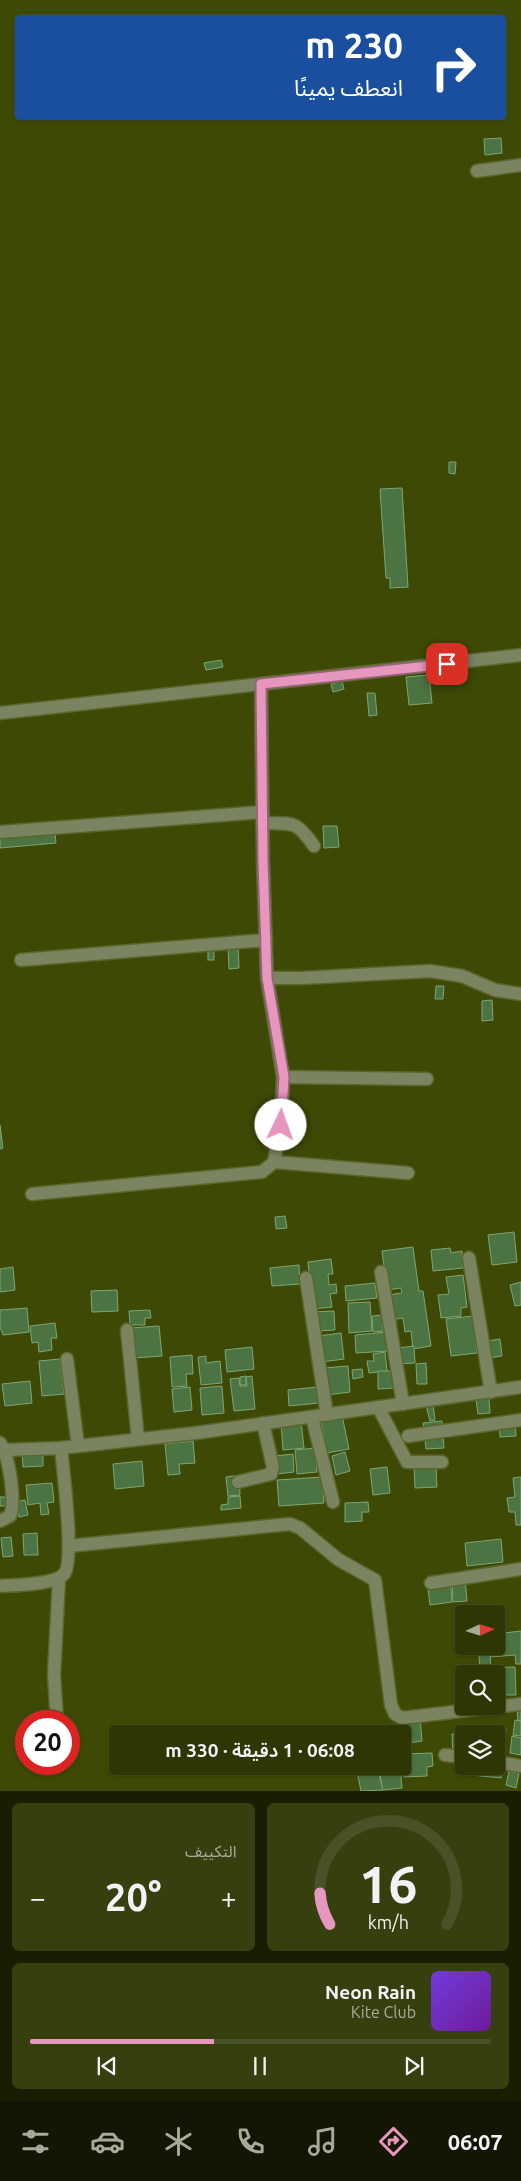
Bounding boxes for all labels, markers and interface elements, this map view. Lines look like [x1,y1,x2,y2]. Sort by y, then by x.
text: 230 m [305,25,403,65]
icon: right [421,35,486,100]
text: انعطف يمينًا [294,75,403,100]
pin [426,643,468,685]
icon: arrive [433,650,461,678]
position arrow [254,1098,306,1150]
north arrow [455,1605,505,1655]
map controls [455,1605,505,1775]
button: search [455,1665,505,1715]
speed limit sign: 20 [15,1710,80,1775]
button: layers [455,1725,505,1775]
text: 06:08 · 1 دقيقة · 330 m [165,1739,355,1761]
text: التكييف [185,1842,237,1860]
text: 16 [358,1855,417,1913]
text: 20° [105,1876,161,1918]
text: − [30,1882,46,1913]
text: + [221,1882,237,1913]
text: km/h [367,1912,408,1932]
text: Neon Rain [325,1981,416,2003]
text: Kite Club [351,2003,416,2021]
icon: previous [93,2052,121,2080]
icon: pause [246,2052,274,2080]
icon: next [400,2052,428,2080]
icon: filters [18,2124,53,2159]
icon: car [90,2124,125,2159]
icon: climate [161,2124,196,2159]
icon: phone [233,2124,268,2159]
icon: music [305,2124,340,2159]
icon: directions [376,2124,411,2159]
text: 06:07 [448,2129,503,2154]

